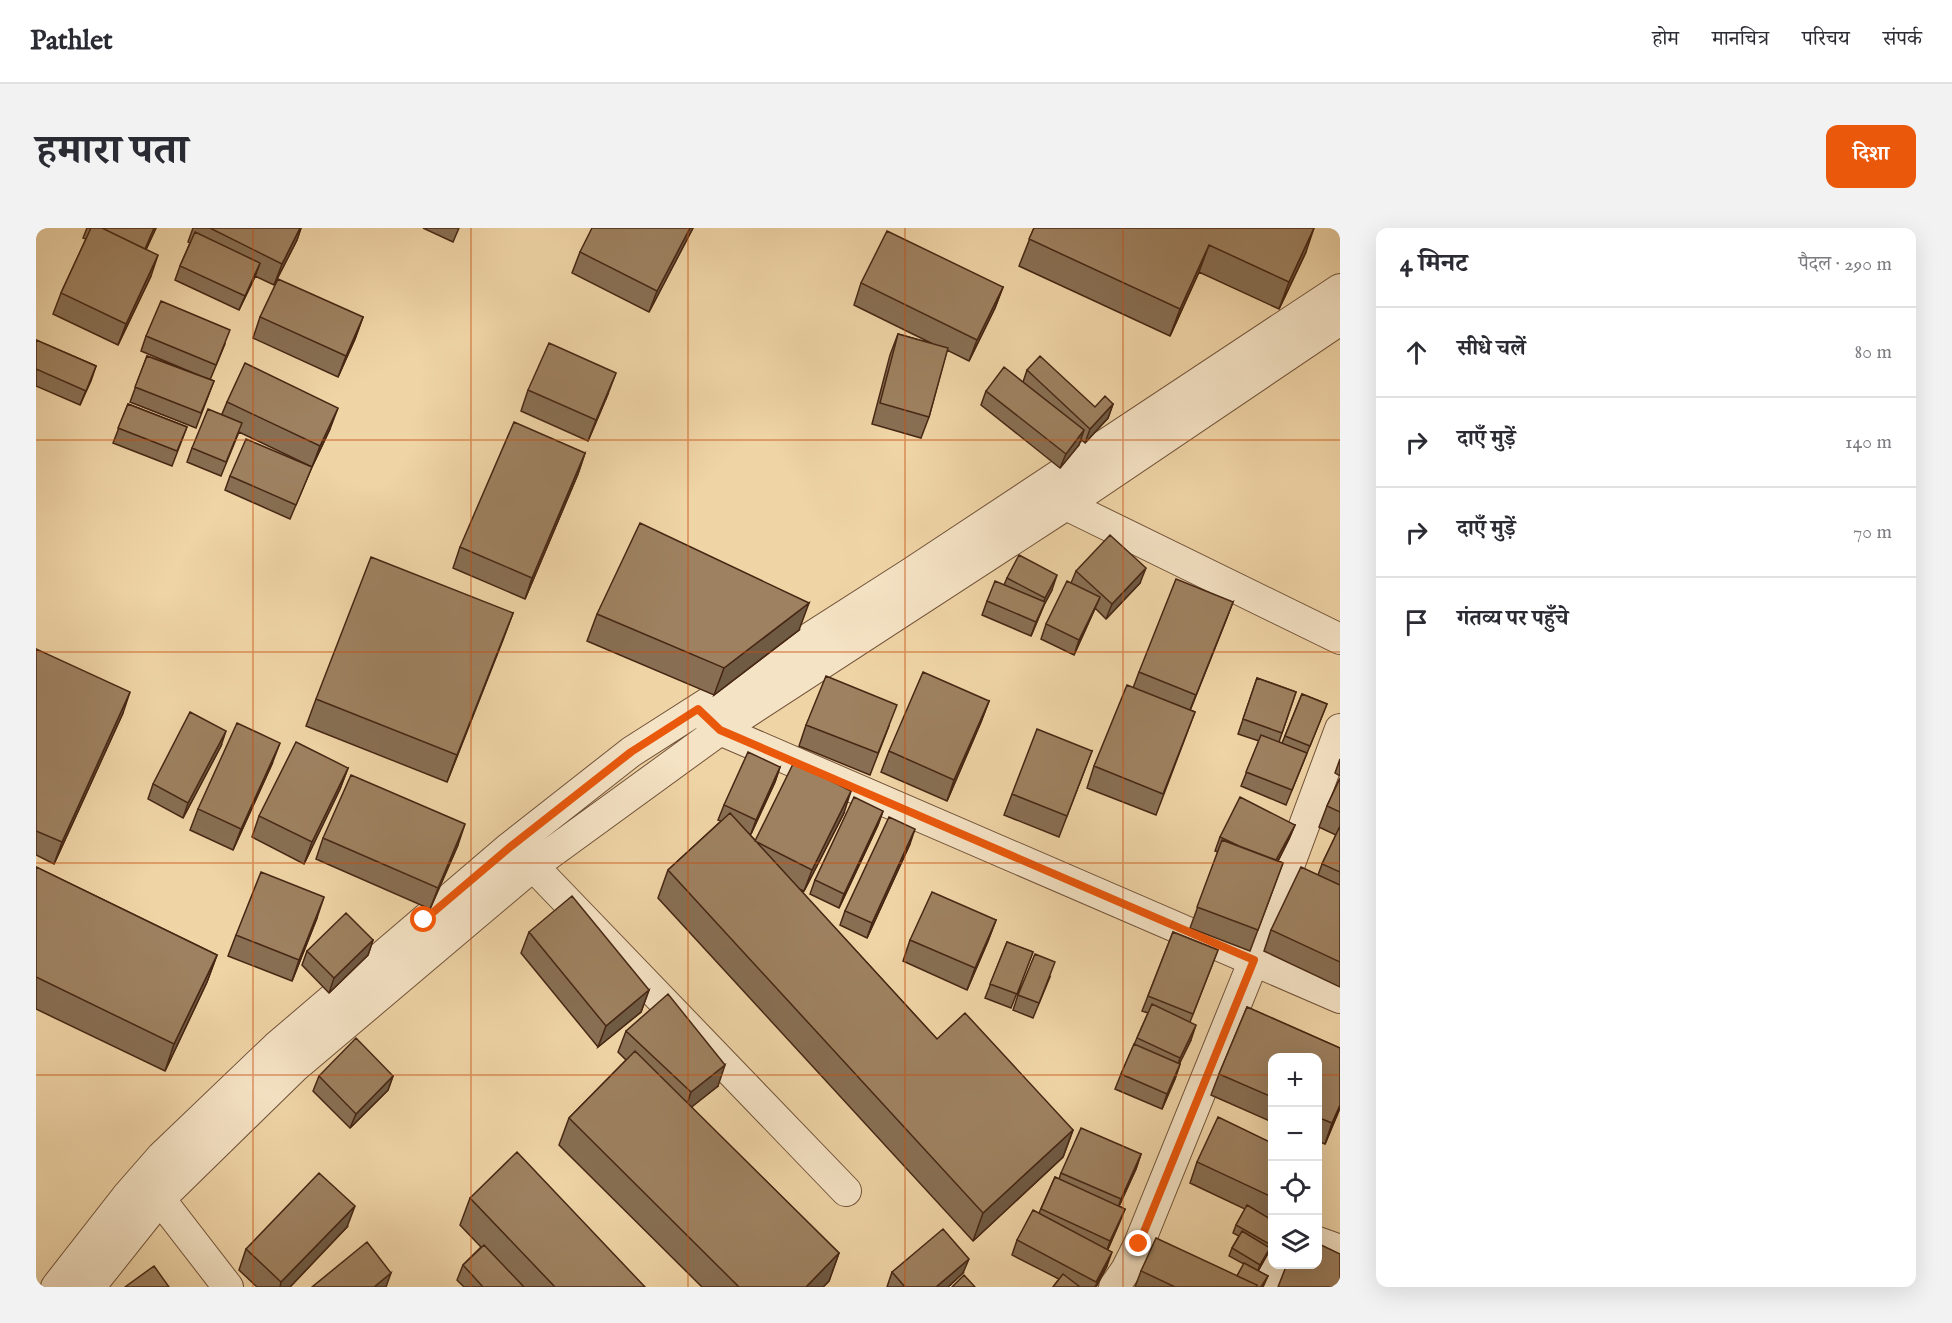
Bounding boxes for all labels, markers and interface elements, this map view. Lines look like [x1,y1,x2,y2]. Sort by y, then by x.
text: Pathlet [30,24,113,59]
text: होम [1652,26,1679,53]
text: मानचित्र [1712,26,1769,53]
text: परिचय [1802,26,1850,53]
text: संपर्क [1883,26,1922,53]
text: हमारा पता [36,125,188,178]
button: दिशा [1826,125,1916,188]
text: 4 मिनट [1400,247,1468,280]
text: पैदल · 290 m [1798,252,1892,277]
text: सीधे चलें [1457,335,1526,363]
icon: ahead [1400,336,1433,369]
text: 80 m [1855,340,1892,365]
text: दाएँ मुड़ें [1457,425,1516,453]
icon: right [1400,426,1433,459]
text: 140 m [1845,430,1892,455]
text: दाएँ मुड़ें [1457,515,1516,543]
icon: right [1400,516,1433,549]
text: 70 m [1853,520,1892,545]
text: गंतव्य पर पहुँचे [1457,605,1568,633]
icon: arrive [1400,606,1433,639]
route start [410,906,436,932]
map controls [1268,1053,1322,1269]
button: + [1268,1053,1322,1107]
button: − [1268,1107,1322,1161]
button: locate [1268,1161,1322,1215]
button: layers [1268,1215,1322,1269]
route end [1125,1230,1151,1256]

